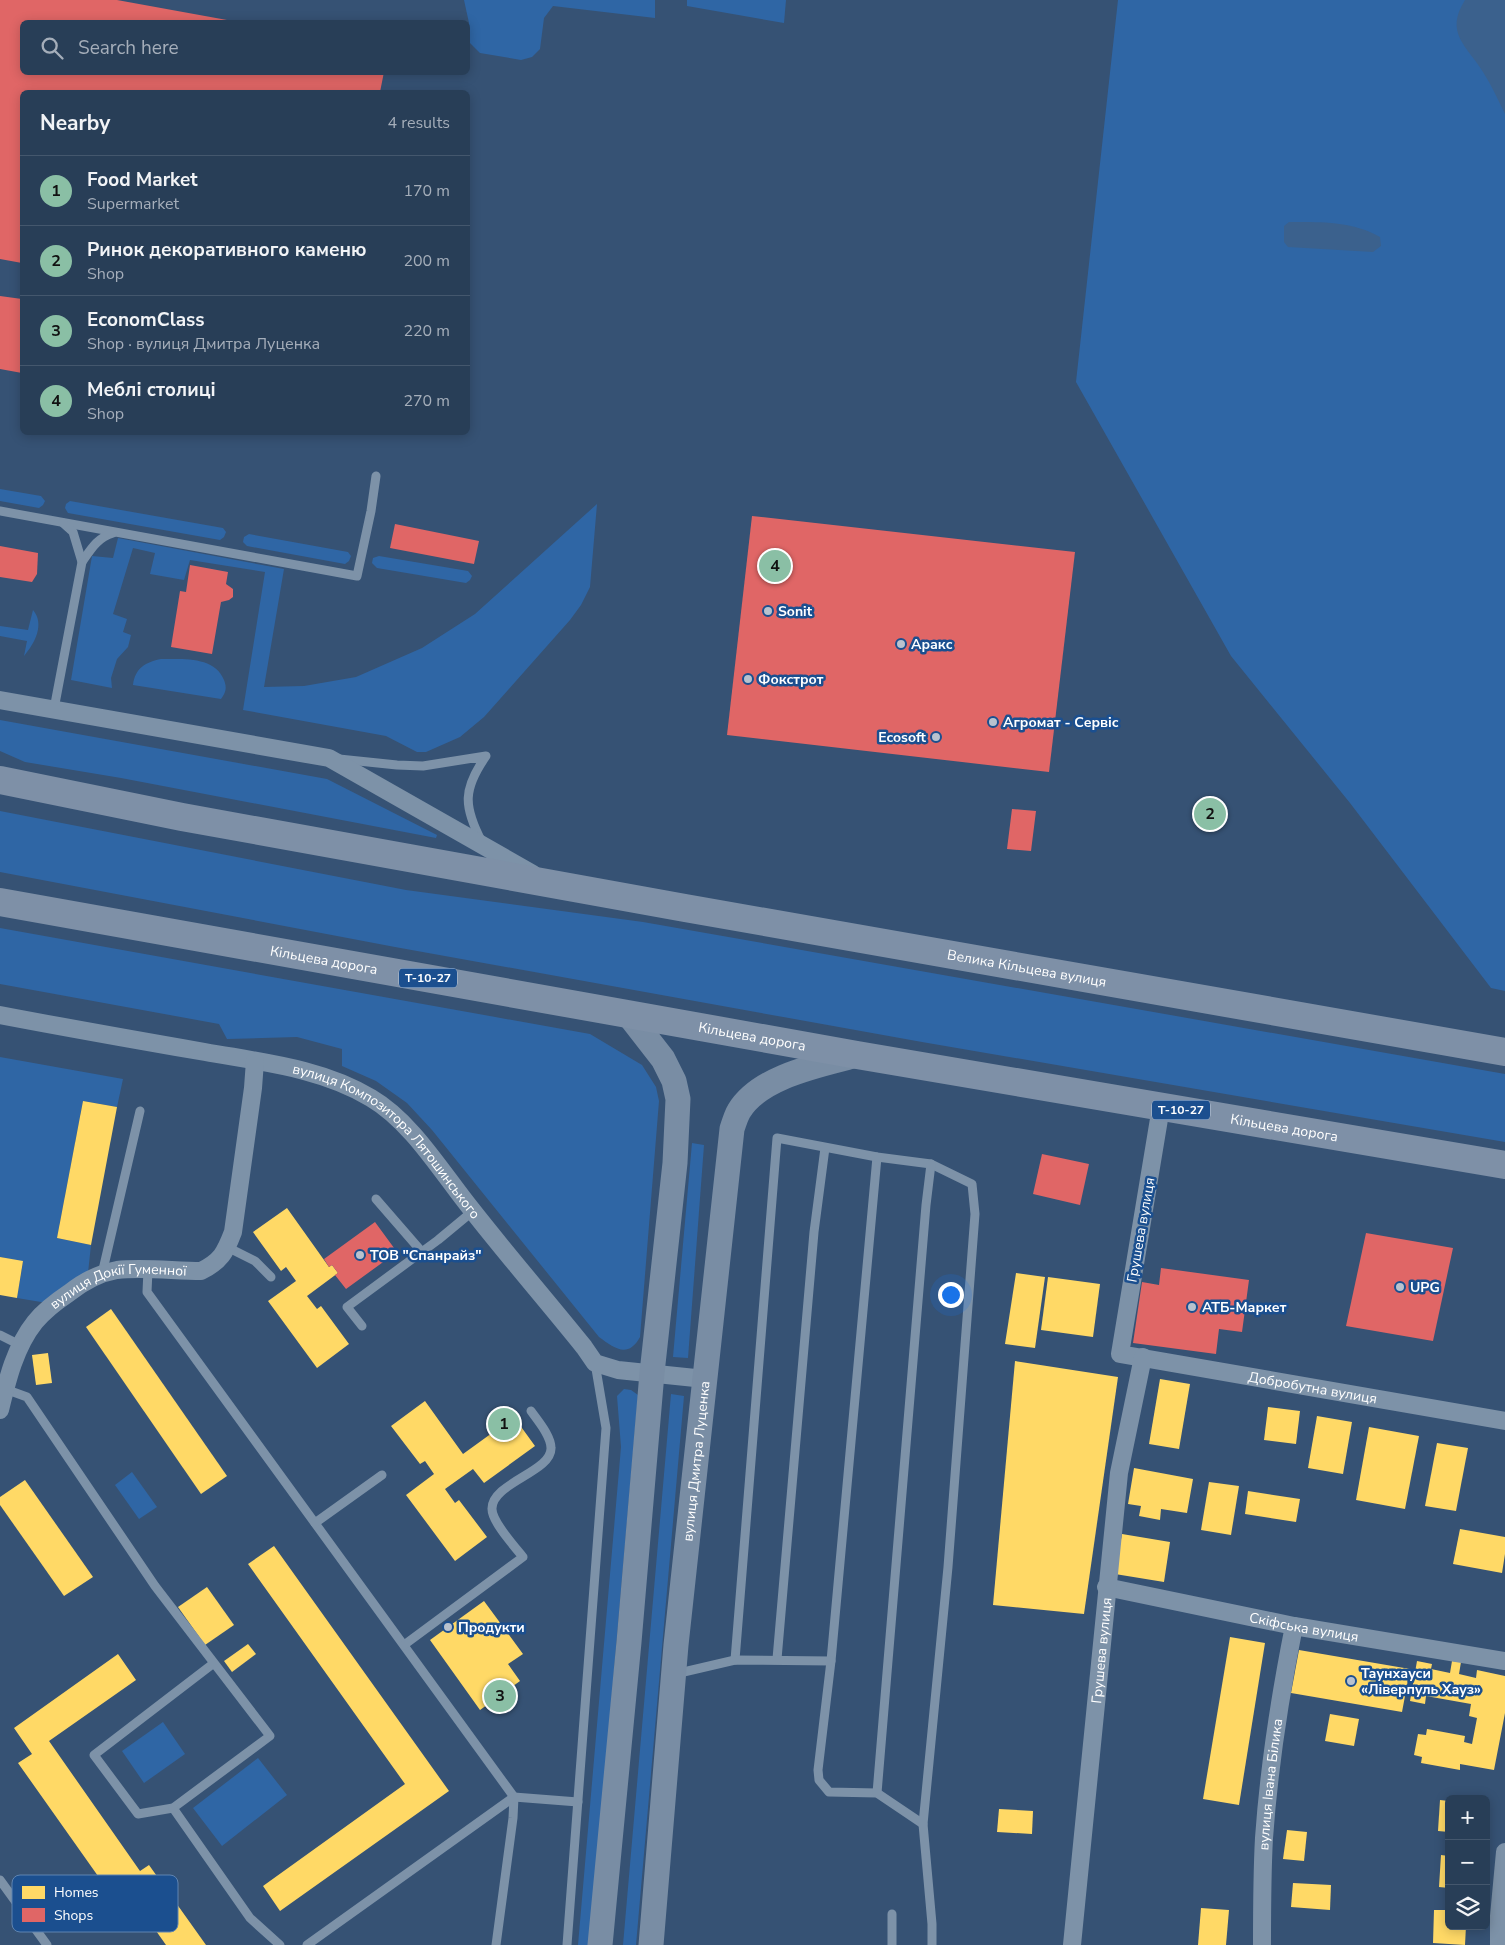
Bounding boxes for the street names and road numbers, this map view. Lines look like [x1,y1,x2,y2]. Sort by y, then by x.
street label: Кільцева дорога [269,941,379,979]
street label: Велика Кільцева вулиця [946,945,1108,991]
road number: Т-10-27 [399,968,457,988]
street label: Кільцева дорога [697,1017,807,1055]
street label: вулиця Композитора Лятошинського [291,1059,485,1223]
road number: Т-10-27 [1152,1100,1210,1120]
street label: Кільцева дорога [1229,1109,1340,1146]
street label: Грушева вулиця [1122,1176,1160,1284]
street label: вулиця Докії Гуменної [45,1259,188,1313]
street label: Добробутна вулиця [1247,1367,1379,1408]
street label: вулиця Дмитра Луценка [678,1380,714,1542]
street label: Грушева вулиця [1087,1597,1116,1704]
street label: Скіфська вулиця [1248,1607,1360,1646]
street label: вулиця Івана Білика [1254,1717,1287,1851]

